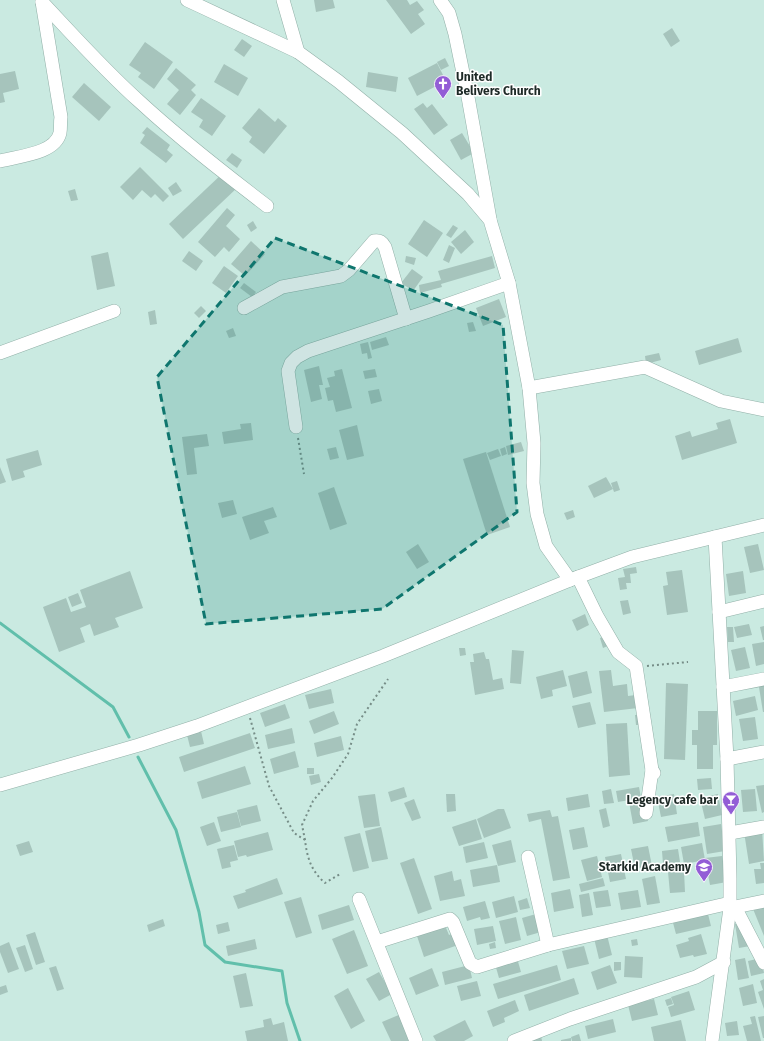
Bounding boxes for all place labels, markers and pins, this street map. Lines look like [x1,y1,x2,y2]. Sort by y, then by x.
place label: United Belivers Church [456,70,541,98]
church icon: United Belivers Church [433,74,453,99]
bar icon: Legency cafe bar [721,790,741,815]
place label: Legency cafe bar [627,793,718,807]
school or university icon: Starkid Academy [694,857,714,882]
place label: Starkid Academy [599,860,692,874]

